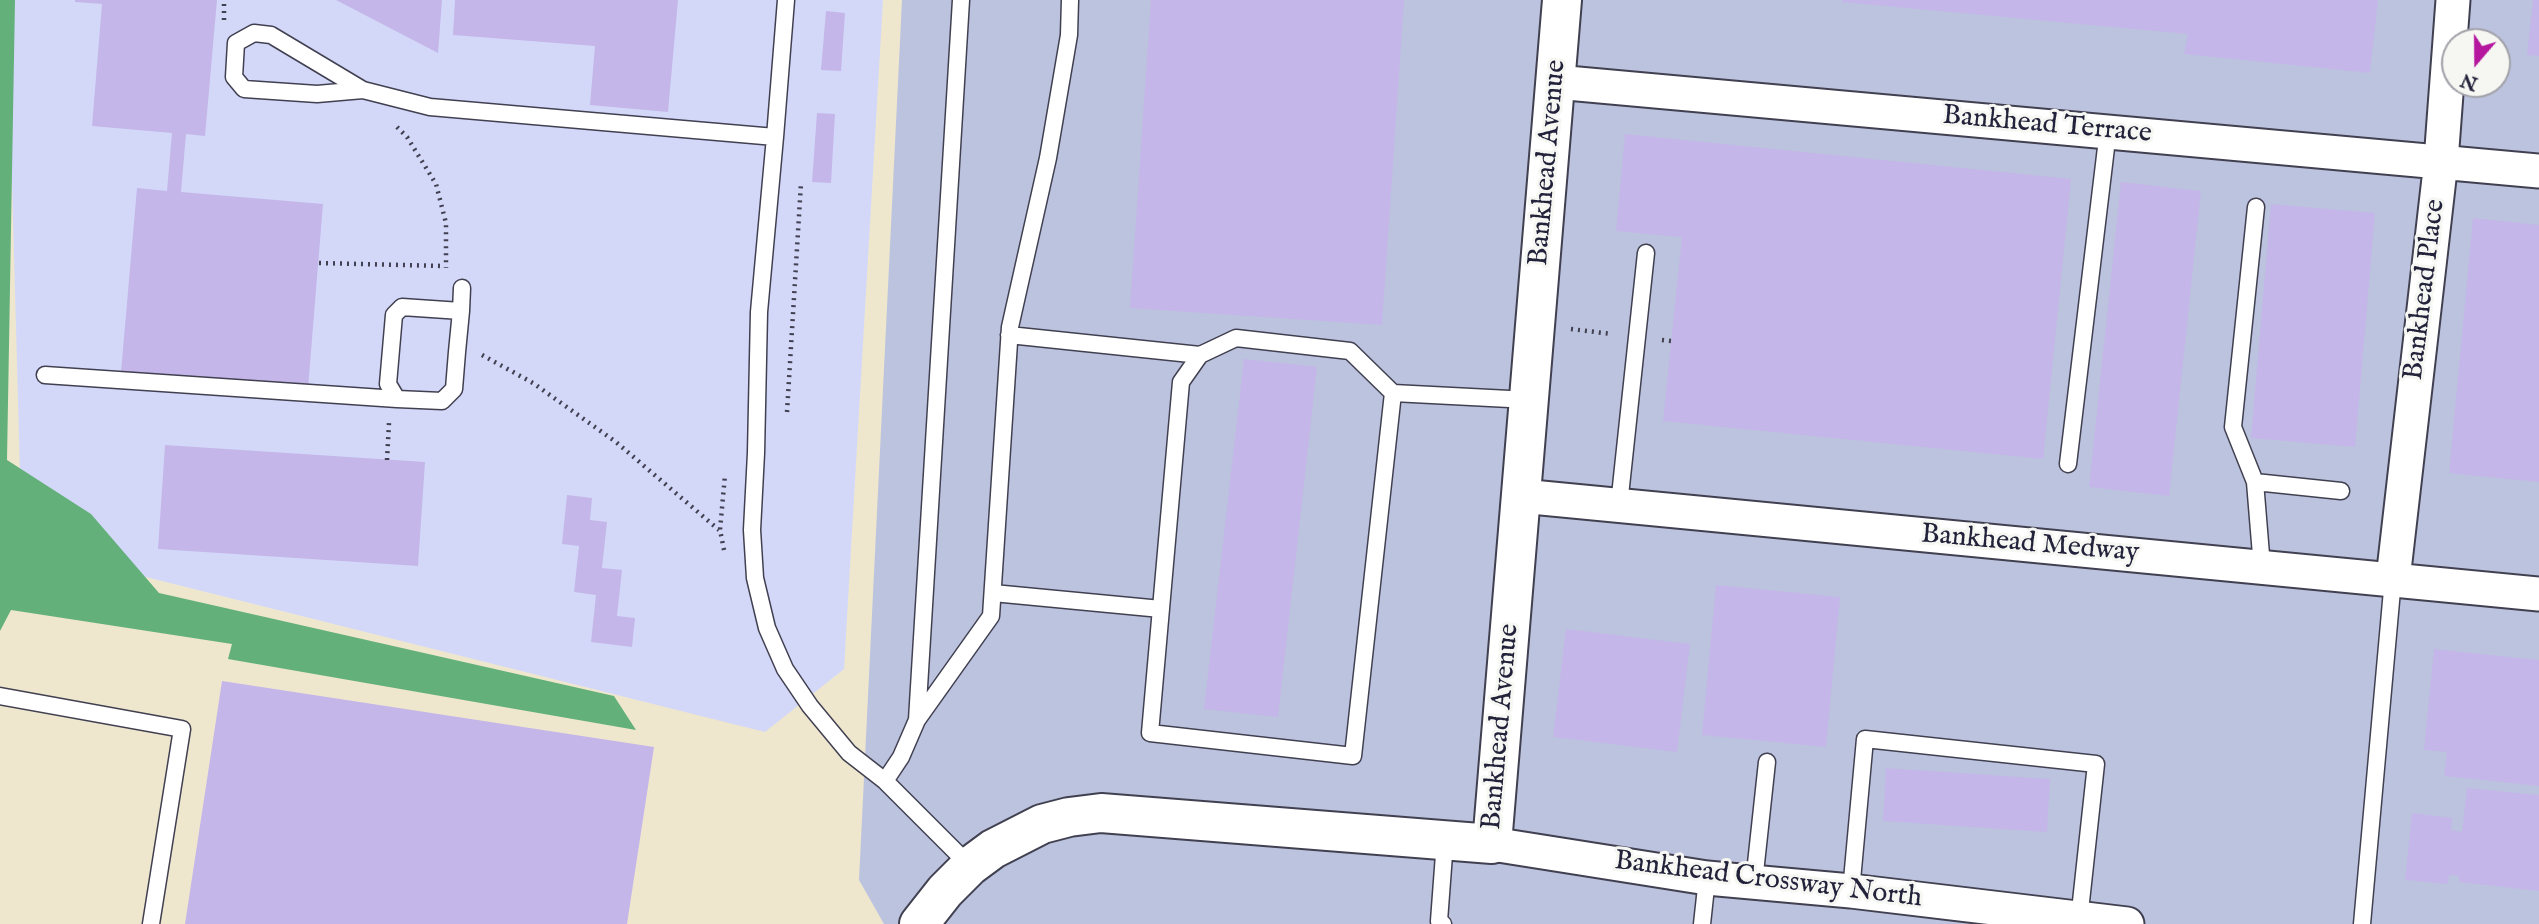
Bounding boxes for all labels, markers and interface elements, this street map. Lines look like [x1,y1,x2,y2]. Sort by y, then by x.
north arrow [2441,28,2511,98]
street label: Bankhead Avenue [1523,58,1575,268]
text: N [2458,67,2481,95]
street label: Bankhead Terrace [1941,100,2153,152]
street label: Bankhead Place [2398,198,2454,382]
street label: Bankhead Medway [1919,519,2141,571]
street label: Bankhead Avenue [1476,622,1528,832]
street label: Bankhead Crossway North [1612,845,1924,917]

